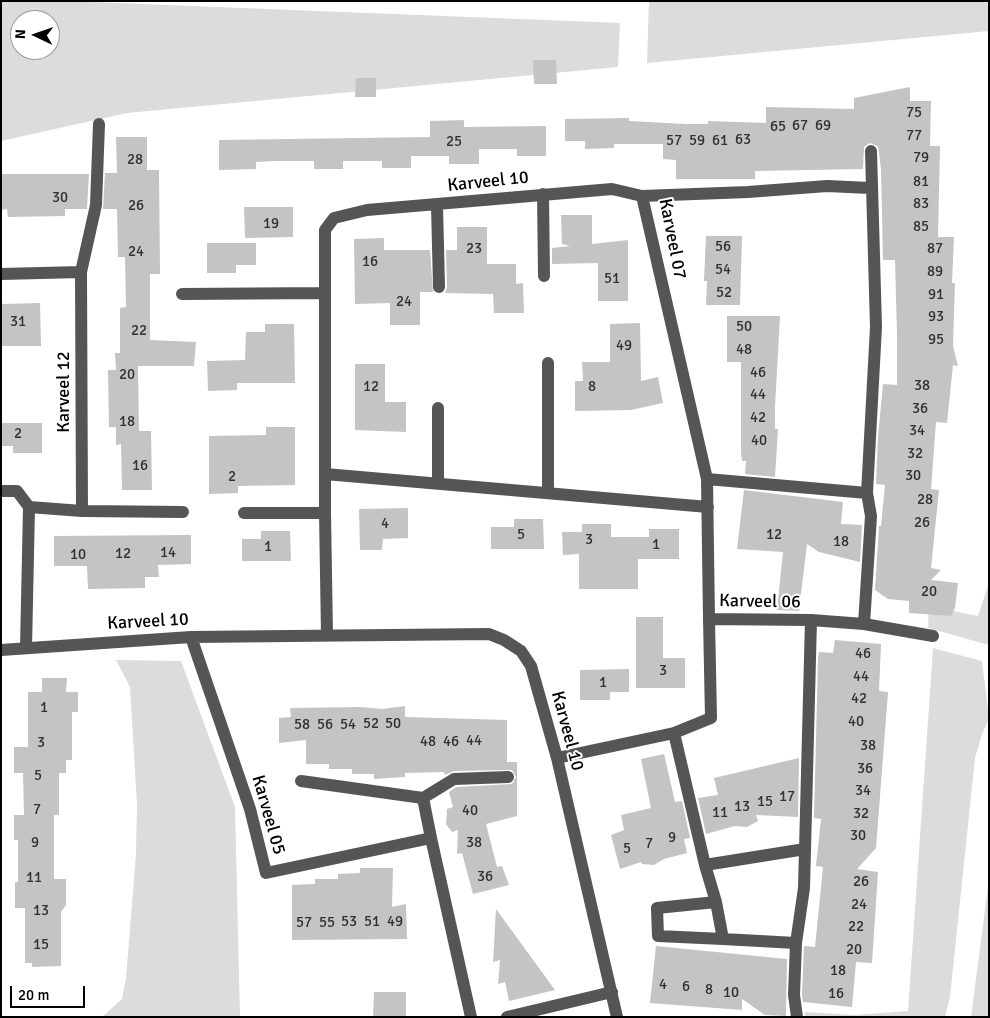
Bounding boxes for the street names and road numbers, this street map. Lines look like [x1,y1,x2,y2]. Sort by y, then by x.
street label: Karveel 10 [446,167,530,197]
street label: Karveel 07 [654,197,690,281]
street label: Karveel 12 [53,351,75,433]
street label: Karveel 06 [719,590,801,614]
street label: Karveel 10 [107,609,189,635]
street label: Karveel 10 [546,689,588,773]
street label: Karveel 05 [246,773,290,857]

